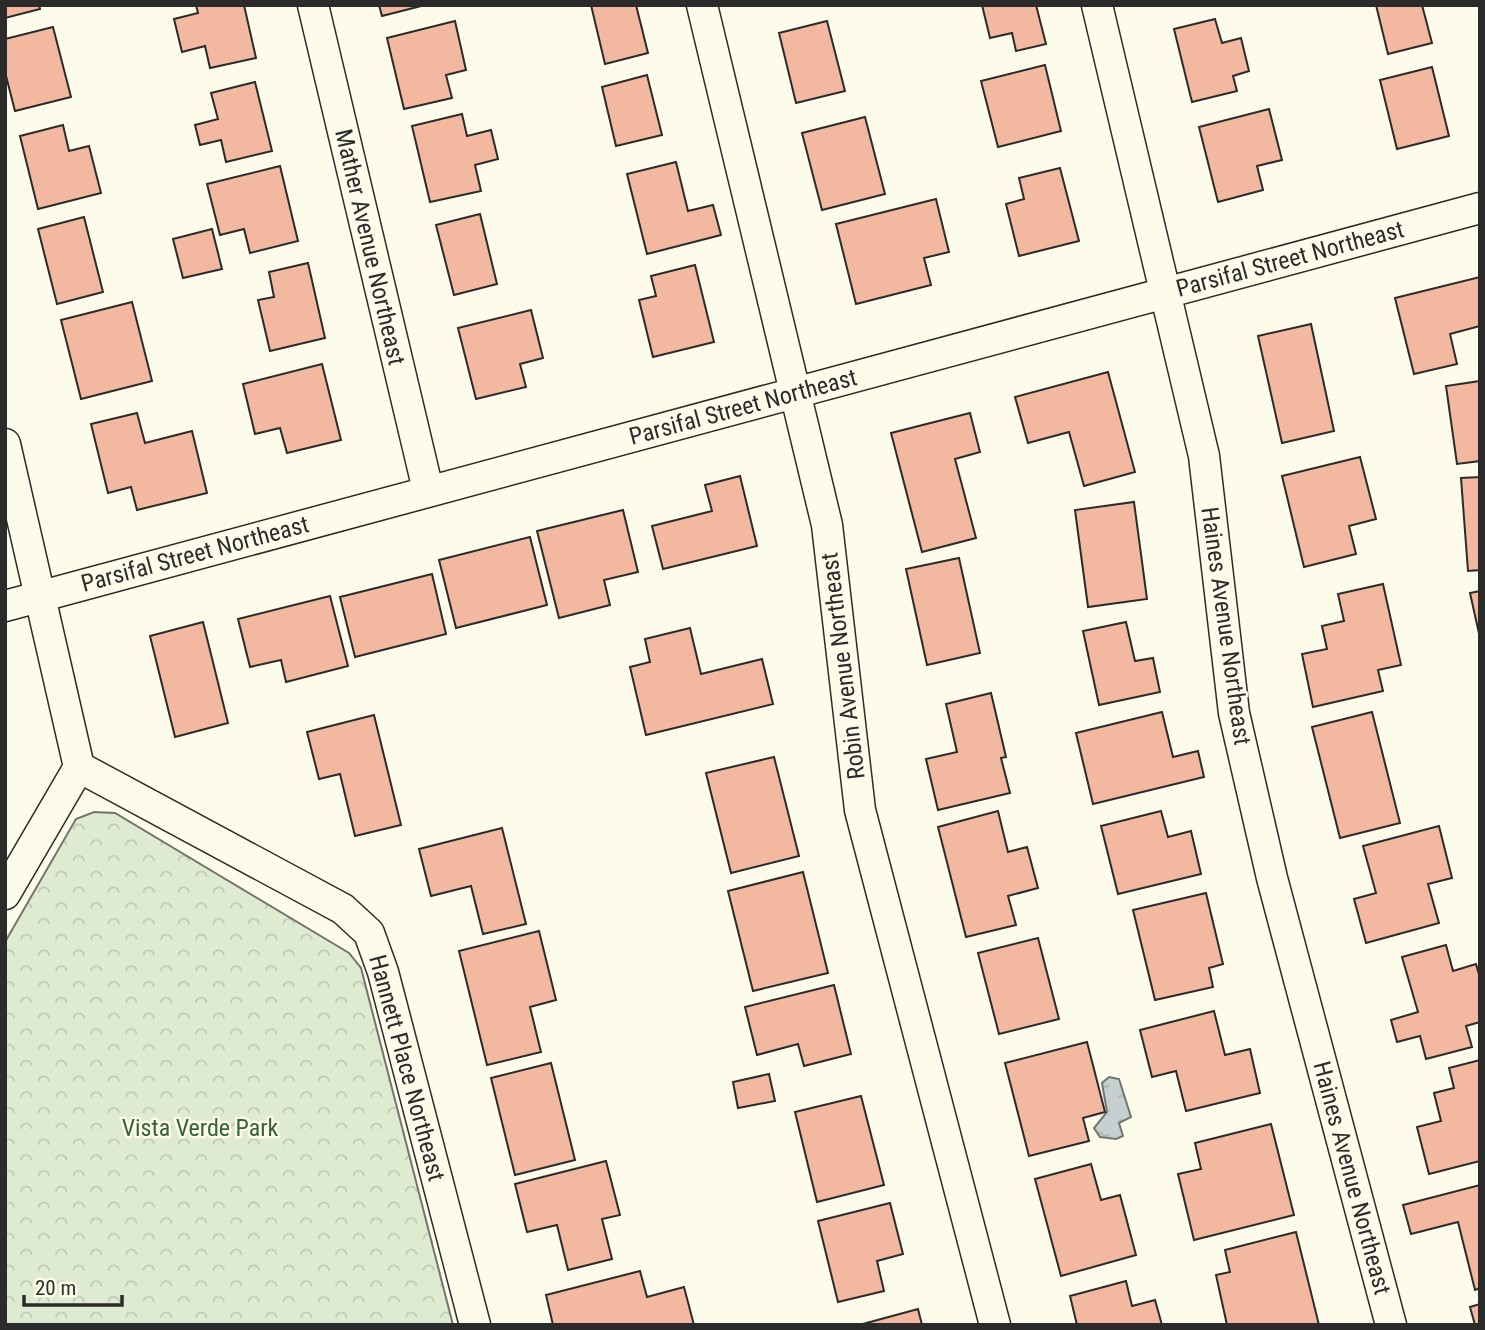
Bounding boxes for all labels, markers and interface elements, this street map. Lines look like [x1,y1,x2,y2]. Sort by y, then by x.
street label: Mather Avenue Northeast [329,126,411,368]
street label: Parsifal Street Northeast [1173,215,1407,303]
street label: Parsifal Street Northeast [626,363,860,451]
street label: Haines Avenue Northeast [1195,505,1257,747]
street label: Parsifal Street Northeast [78,510,312,598]
street label: Robin Avenue Northeast [815,551,871,781]
street label: Hannett Place Northeast [363,952,451,1184]
street label: Haines Avenue Northeast [1307,1058,1397,1298]
park label: Vista Verde Park [122,1114,279,1142]
scale bar [24,1264,122,1308]
text: 20 m [35,1276,76,1300]

